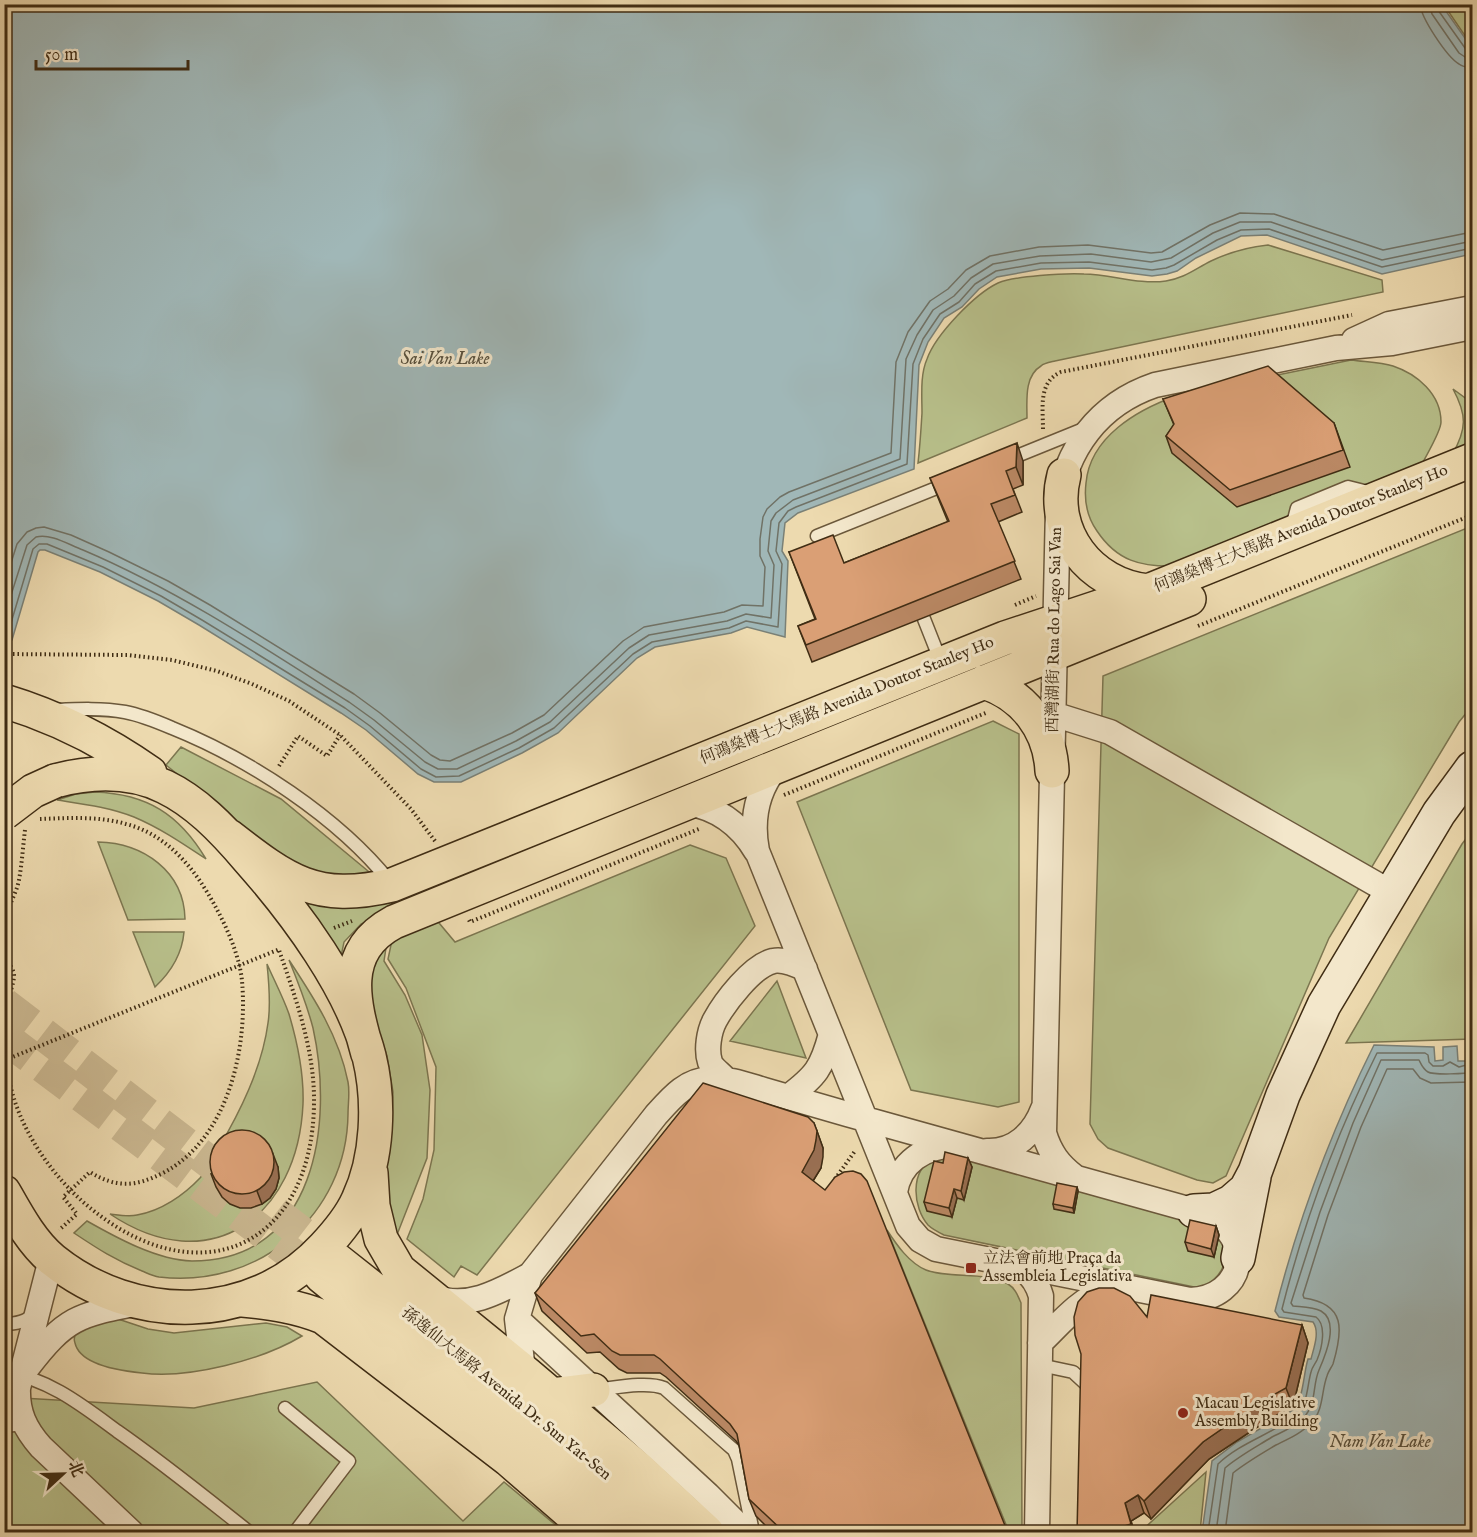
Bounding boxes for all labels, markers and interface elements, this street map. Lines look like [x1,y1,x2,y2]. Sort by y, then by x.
scale bar [36,33,188,71]
text: 50 m [45,44,78,67]
water label: Sai Van Lake [400,348,490,371]
street label: 何鴻燊博士大馬路 Avenida Doutor Stanley Ho [1151,461,1451,597]
street label: 西灣湖街 Rua do Lago Sai Van [1043,526,1067,733]
street label: 何鴻燊博士大馬路 Avenida Doutor Stanley Ho [697,633,997,769]
place label: 立法會前地 Praça da Assembleia Legislativa [982,1249,1132,1287]
marker: 立法會前地 Praça da Assembleia Legislativa [964,1261,978,1275]
street label: 孫逸仙大馬路 Avenida Dr. Sun Yat-Sen [397,1303,615,1485]
place label: Macau Legislative Assembly Building [1194,1394,1319,1432]
marker: Macau Legislative Assembly Building [1176,1406,1190,1420]
water label: Nam Van Lake [1329,1431,1431,1454]
north arrow [33,1444,93,1504]
text: 北 [63,1458,87,1480]

